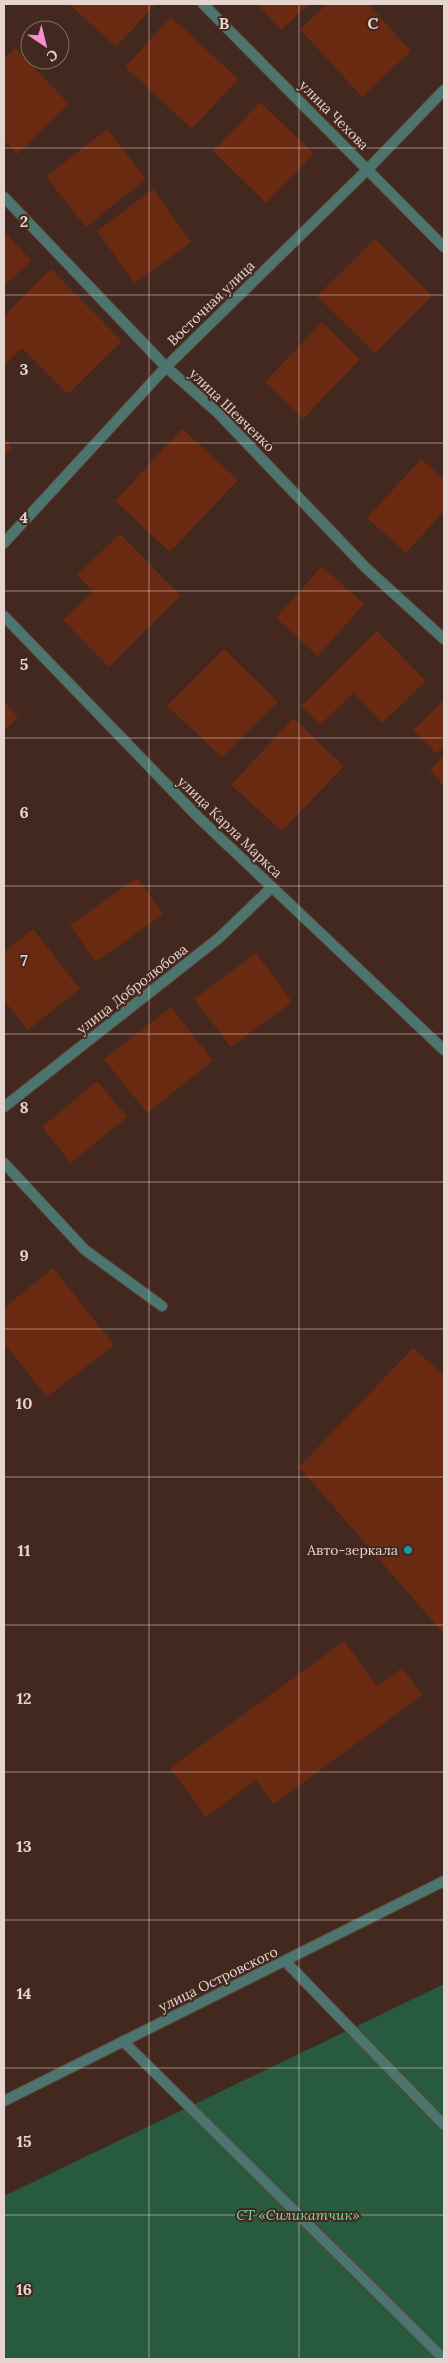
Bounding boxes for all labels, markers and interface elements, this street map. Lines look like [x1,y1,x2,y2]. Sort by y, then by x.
text: B [219,13,230,33]
text: C [367,13,379,33]
north arrow [20,20,70,70]
text: С [43,46,62,66]
street label: улица Чехова [295,76,373,154]
text: 2 [20,211,28,231]
street label: Восточная улица [163,257,259,349]
text: 3 [20,359,29,379]
street label: улица Шевченко [185,365,279,455]
text: 4 [20,507,29,527]
text: 5 [20,654,29,674]
street label: улица Карла Маркса [174,772,286,882]
text: 6 [19,802,29,822]
street label: улица Добролюбова [73,940,191,1038]
text: 7 [20,950,28,970]
text: 8 [19,1097,29,1117]
text: 9 [19,1245,29,1265]
text: 10 [16,1393,32,1413]
text: 11 [18,1540,31,1560]
place label: Авто-зеркала [306,1541,398,1559]
marker: Авто-зеркала [402,1544,414,1556]
text: 12 [16,1688,32,1708]
text: 13 [16,1836,32,1856]
street label: улица Островского [155,1942,281,2016]
text: 14 [16,1983,32,2003]
text: 15 [16,2131,32,2151]
park label: СТ «Силикатчик» [236,2206,360,2224]
text: 16 [16,2279,32,2299]

